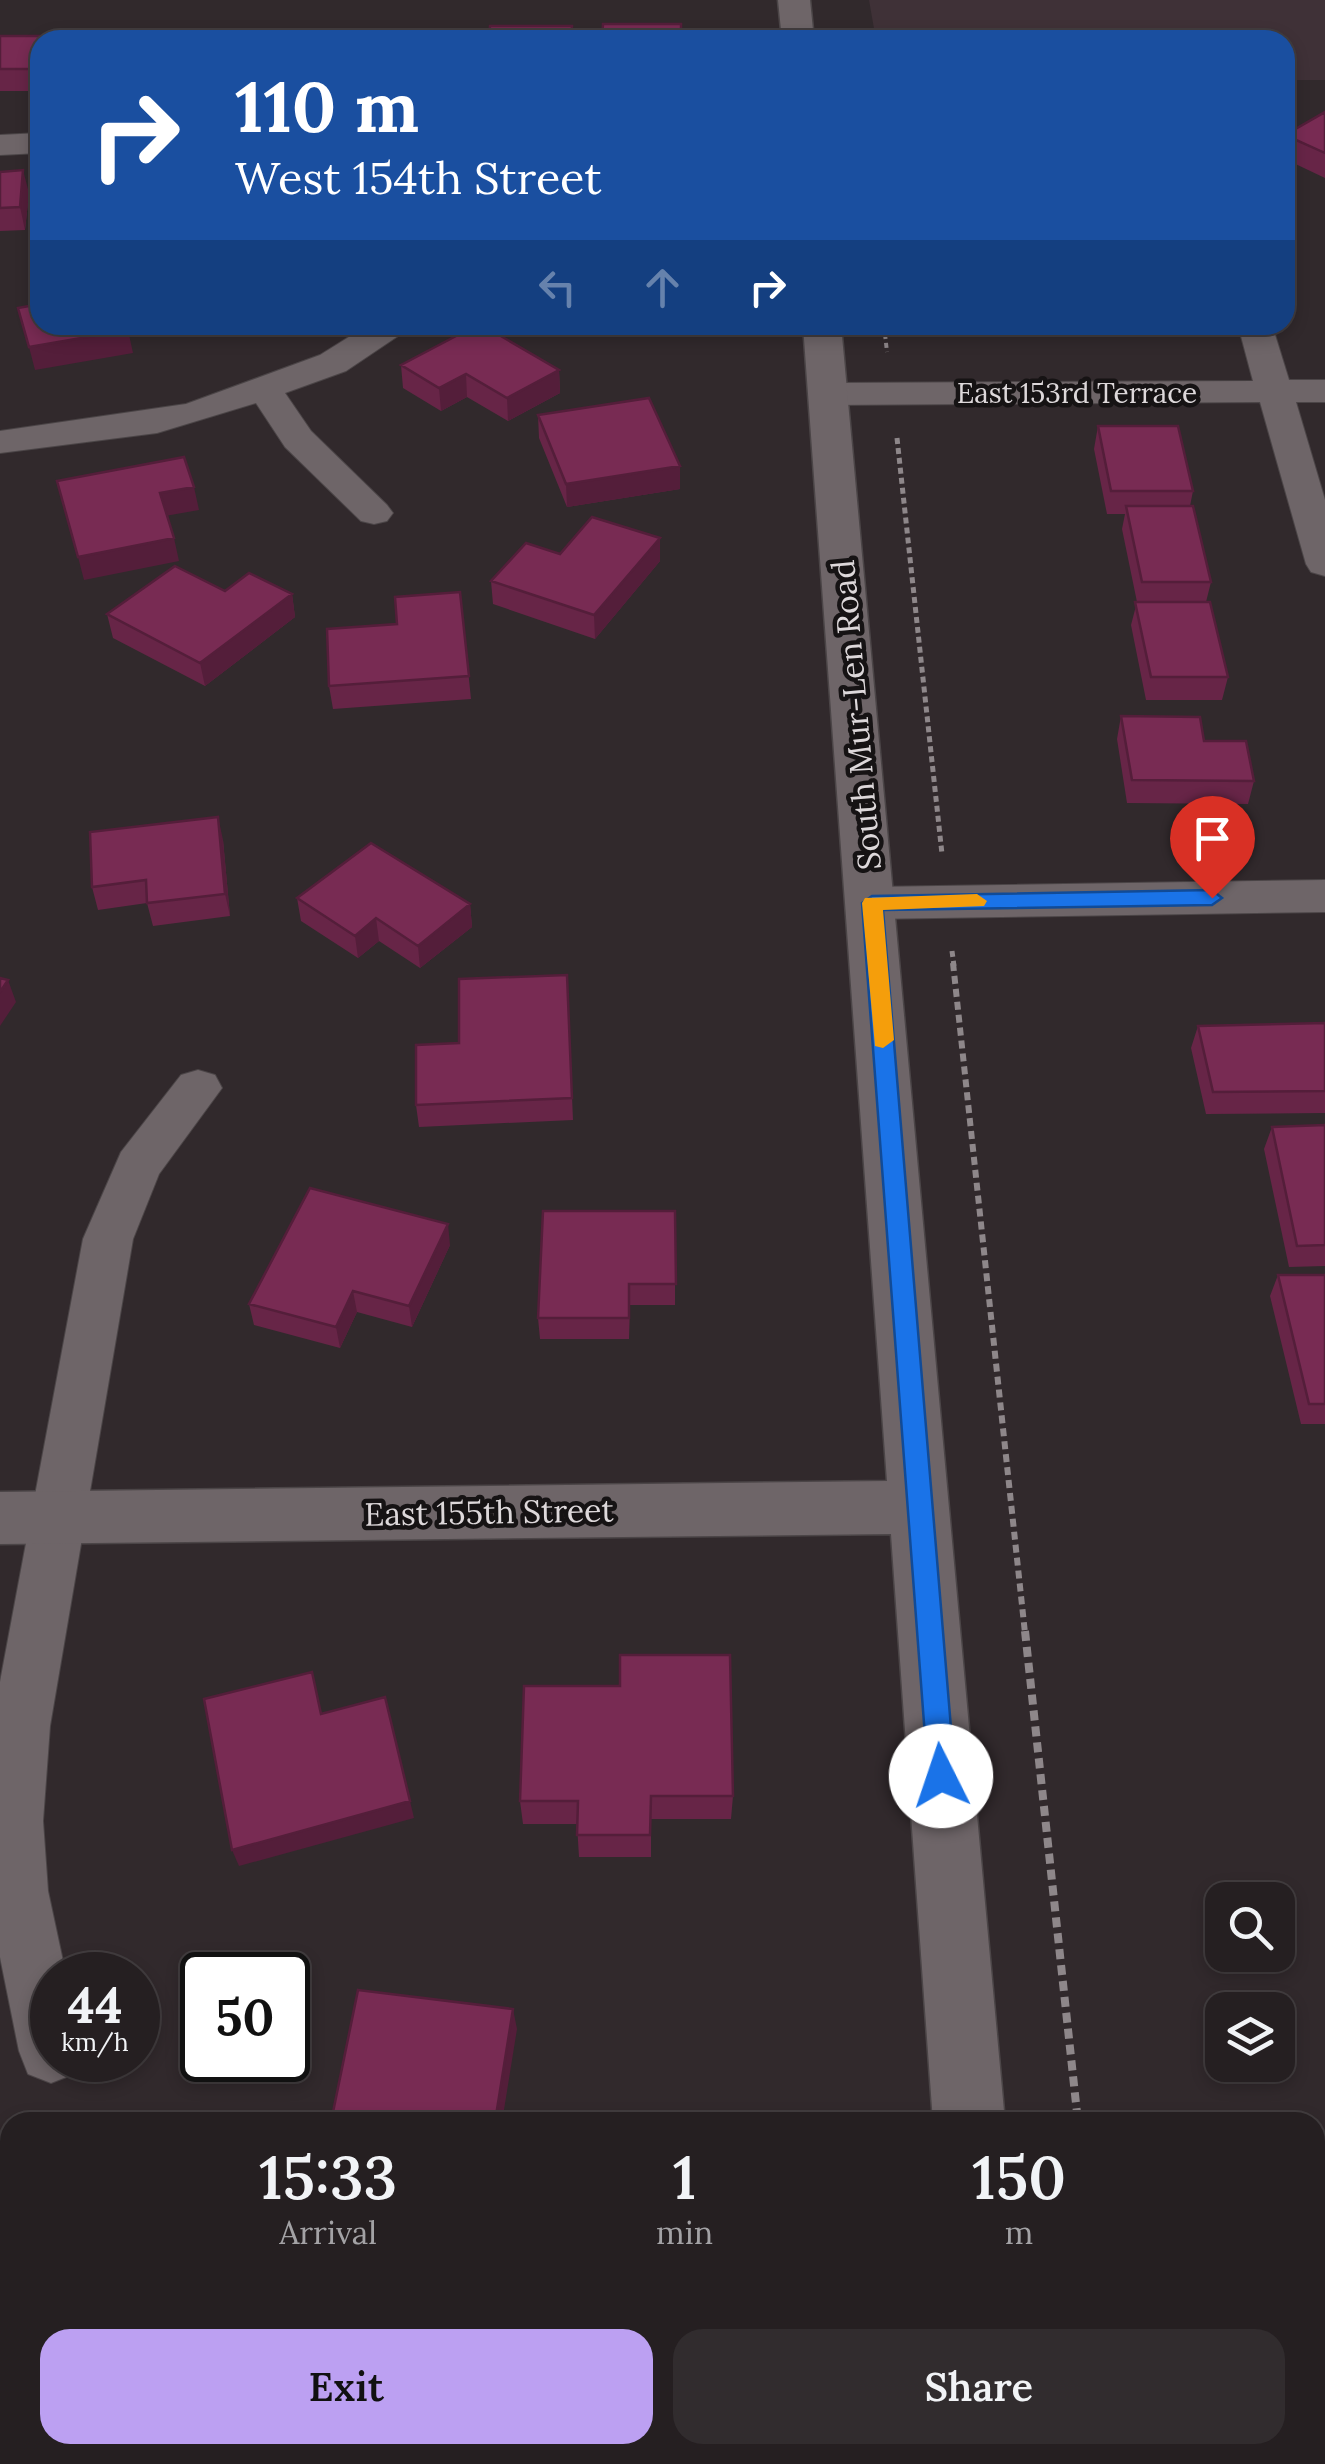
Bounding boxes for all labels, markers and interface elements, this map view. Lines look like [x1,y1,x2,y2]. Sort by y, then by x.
text: 110 m [235,62,419,151]
icon: right [70,70,200,200]
text: West 154th Street [235,149,602,206]
icon: left [530,260,585,315]
icon: ahead [635,260,690,315]
icon: right [740,260,795,315]
street label: East 153rd Terrace [957,375,1197,411]
street label: South Mur-Len Road [822,558,890,872]
pin [1170,796,1255,899]
icon: arrive [1185,811,1240,866]
street label: East 155th Street [364,1489,615,1535]
position arrow [889,1724,993,1828]
map controls [1205,1882,1295,2082]
button: search [1205,1882,1295,1972]
speed limit sign: 50 [180,1952,310,2082]
text: 44 [67,1973,123,2037]
button: layers [1205,1992,1295,2082]
text: km/h [61,2026,129,2058]
text: 15:33 [259,2139,397,2215]
text: 1 [673,2139,696,2215]
text: 150 [972,2139,1066,2215]
text: Arrival [279,2212,377,2253]
text: min [656,2212,713,2253]
text: m [1005,2212,1033,2253]
button: Exit [40,2329,653,2444]
button: Share [673,2329,1285,2444]

